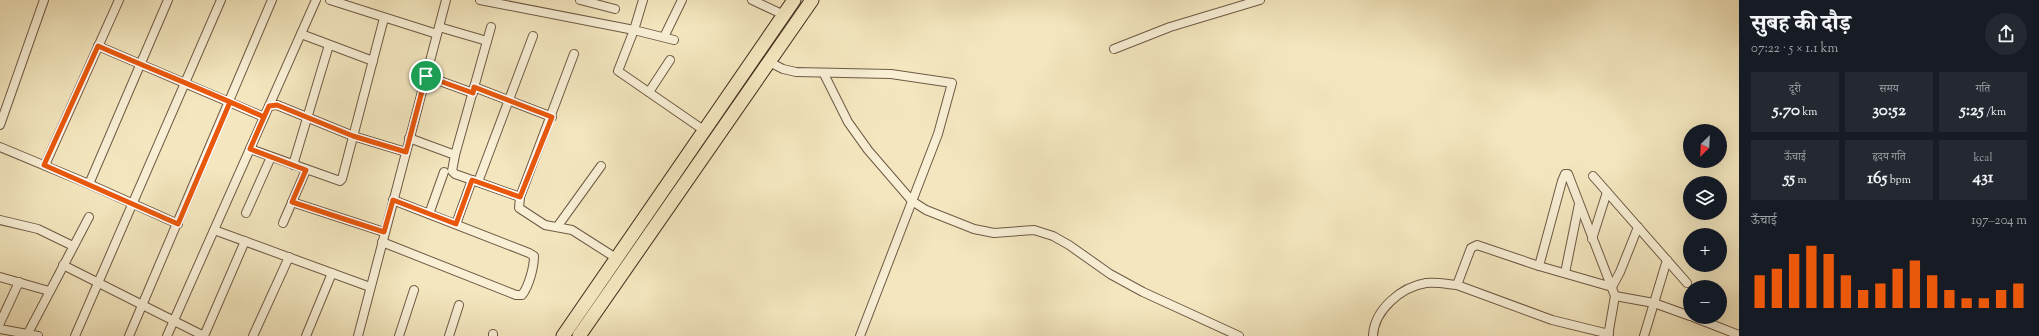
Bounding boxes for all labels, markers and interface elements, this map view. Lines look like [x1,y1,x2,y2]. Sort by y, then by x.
text: सुबह की दौड़ [1751,9,1851,41]
button: share [1985,13,2027,55]
text: 07:22 · 5 × 1.1 km [1751,40,1838,58]
pin [409,59,443,93]
icon: arrive [415,65,437,87]
text: दूरी [1789,81,1801,97]
text: समय [1879,81,1899,97]
text: गति [1976,81,1990,97]
text: 5.70 [1773,99,1800,123]
text: 30:52 [1872,99,1906,123]
text: 5:25 [1960,99,1984,123]
text: km [1800,104,1817,120]
text: /km [1984,104,2006,120]
north arrow [1683,124,1727,168]
map controls [1683,124,1727,324]
text: ऊँचाई [1784,149,1806,165]
text: हृदय गति [1872,149,1906,165]
text: kcal [1974,150,1992,166]
text: 431 [1972,166,1994,190]
text: 55 [1783,167,1795,191]
text: 165 [1867,167,1887,191]
text: m [1795,172,1807,188]
text: bpm [1887,172,1911,188]
button: layers [1683,176,1727,220]
text: ऊँचाई [1751,212,1777,230]
text: 197–204 m [1971,212,2027,230]
button: + [1683,228,1727,272]
button: − [1683,280,1727,324]

